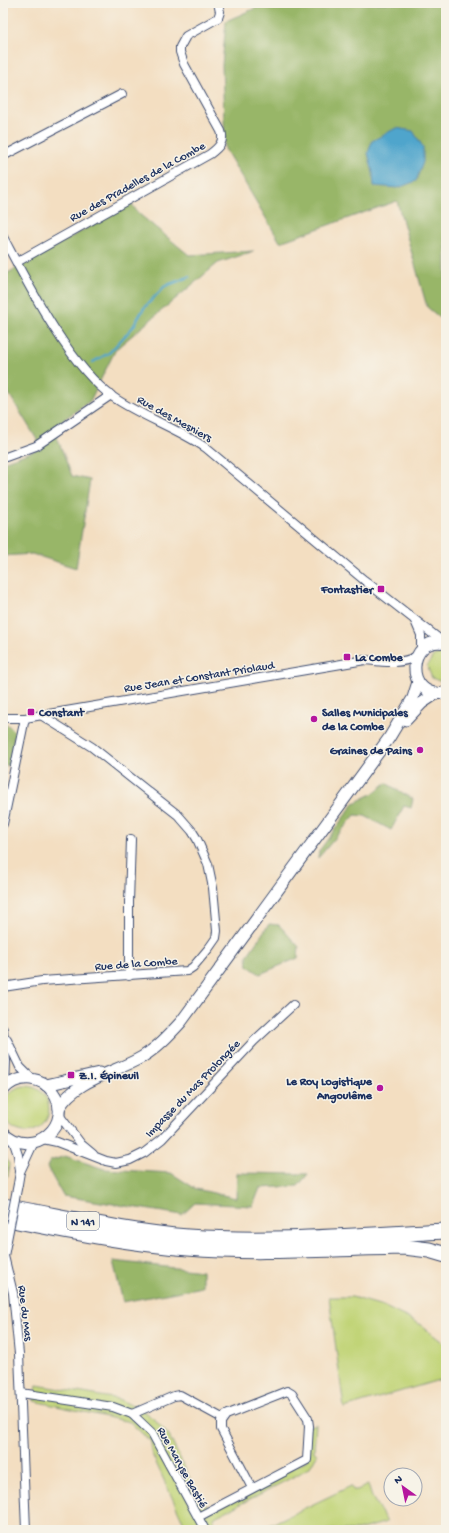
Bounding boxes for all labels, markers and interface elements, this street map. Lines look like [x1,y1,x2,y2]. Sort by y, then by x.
street label: Rue des Pradelles de la Combe [68,139,209,226]
street label: Rue des Mesniers [134,393,214,446]
place label: Fontastier [320,584,375,598]
marker: Fontastier [376,584,386,594]
marker: La Combe [342,652,352,662]
place label: La Combe [355,652,403,666]
street label: Rue Jean et Constant Priolaud [123,659,277,697]
marker: Constant [26,707,36,717]
place label: Constant [38,707,85,721]
place label: Salles Municipales de la Combe [322,707,408,735]
marker: Salles Municipales de la Combe [309,714,319,724]
place label: Graines de Pains [330,745,413,759]
marker: Graines de Pains [415,745,425,755]
street label: Rue de la Combe [94,955,179,975]
street label: Impasse du Mas Prolongée [143,1037,244,1141]
marker: Z.I. Épineuil [66,1070,76,1080]
place label: Z.I. Épineuil [79,1070,139,1084]
place label: Le Roy Logistique Angoulême [286,1076,373,1104]
marker: Le Roy Logistique Angoulême [375,1083,385,1093]
road number: N 141 [67,1212,99,1230]
street label: Rue du Mas [14,1285,34,1342]
street label: Rue Maryse Bastié [153,1425,210,1512]
north arrow [383,1467,423,1507]
text: N [392,1473,405,1487]

